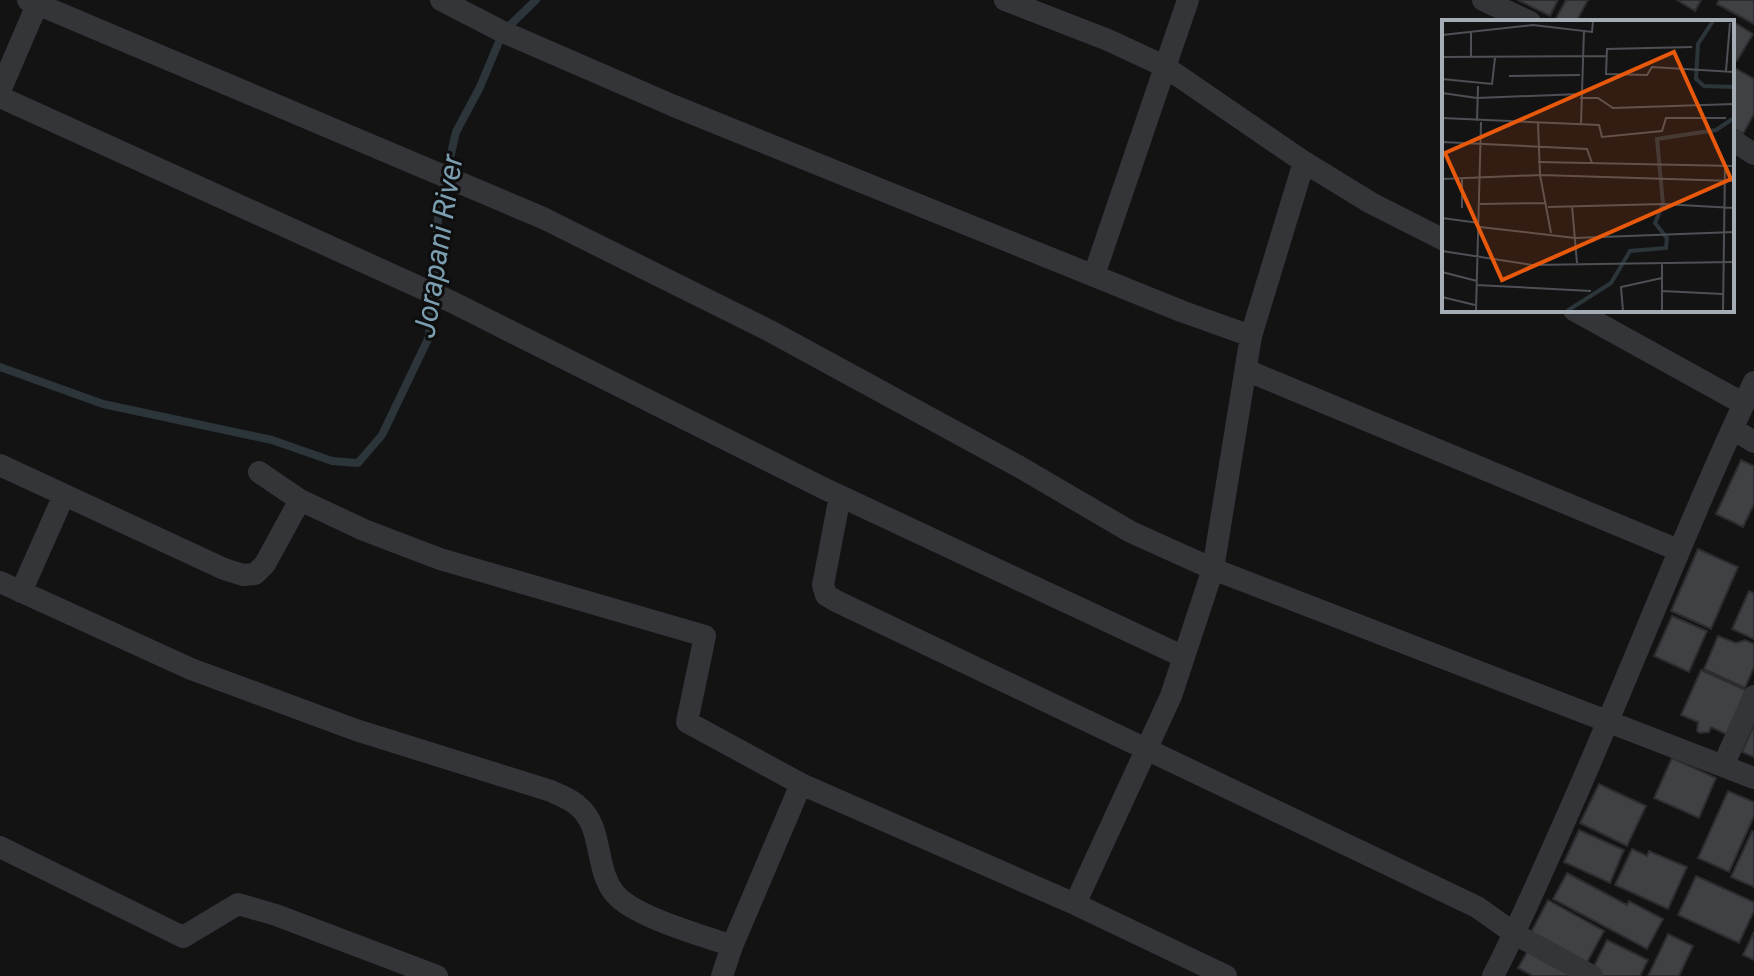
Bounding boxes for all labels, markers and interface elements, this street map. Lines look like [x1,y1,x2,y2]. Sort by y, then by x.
inset map [1442,20,1734,312]
water label: Jorapani River [406,151,470,340]

